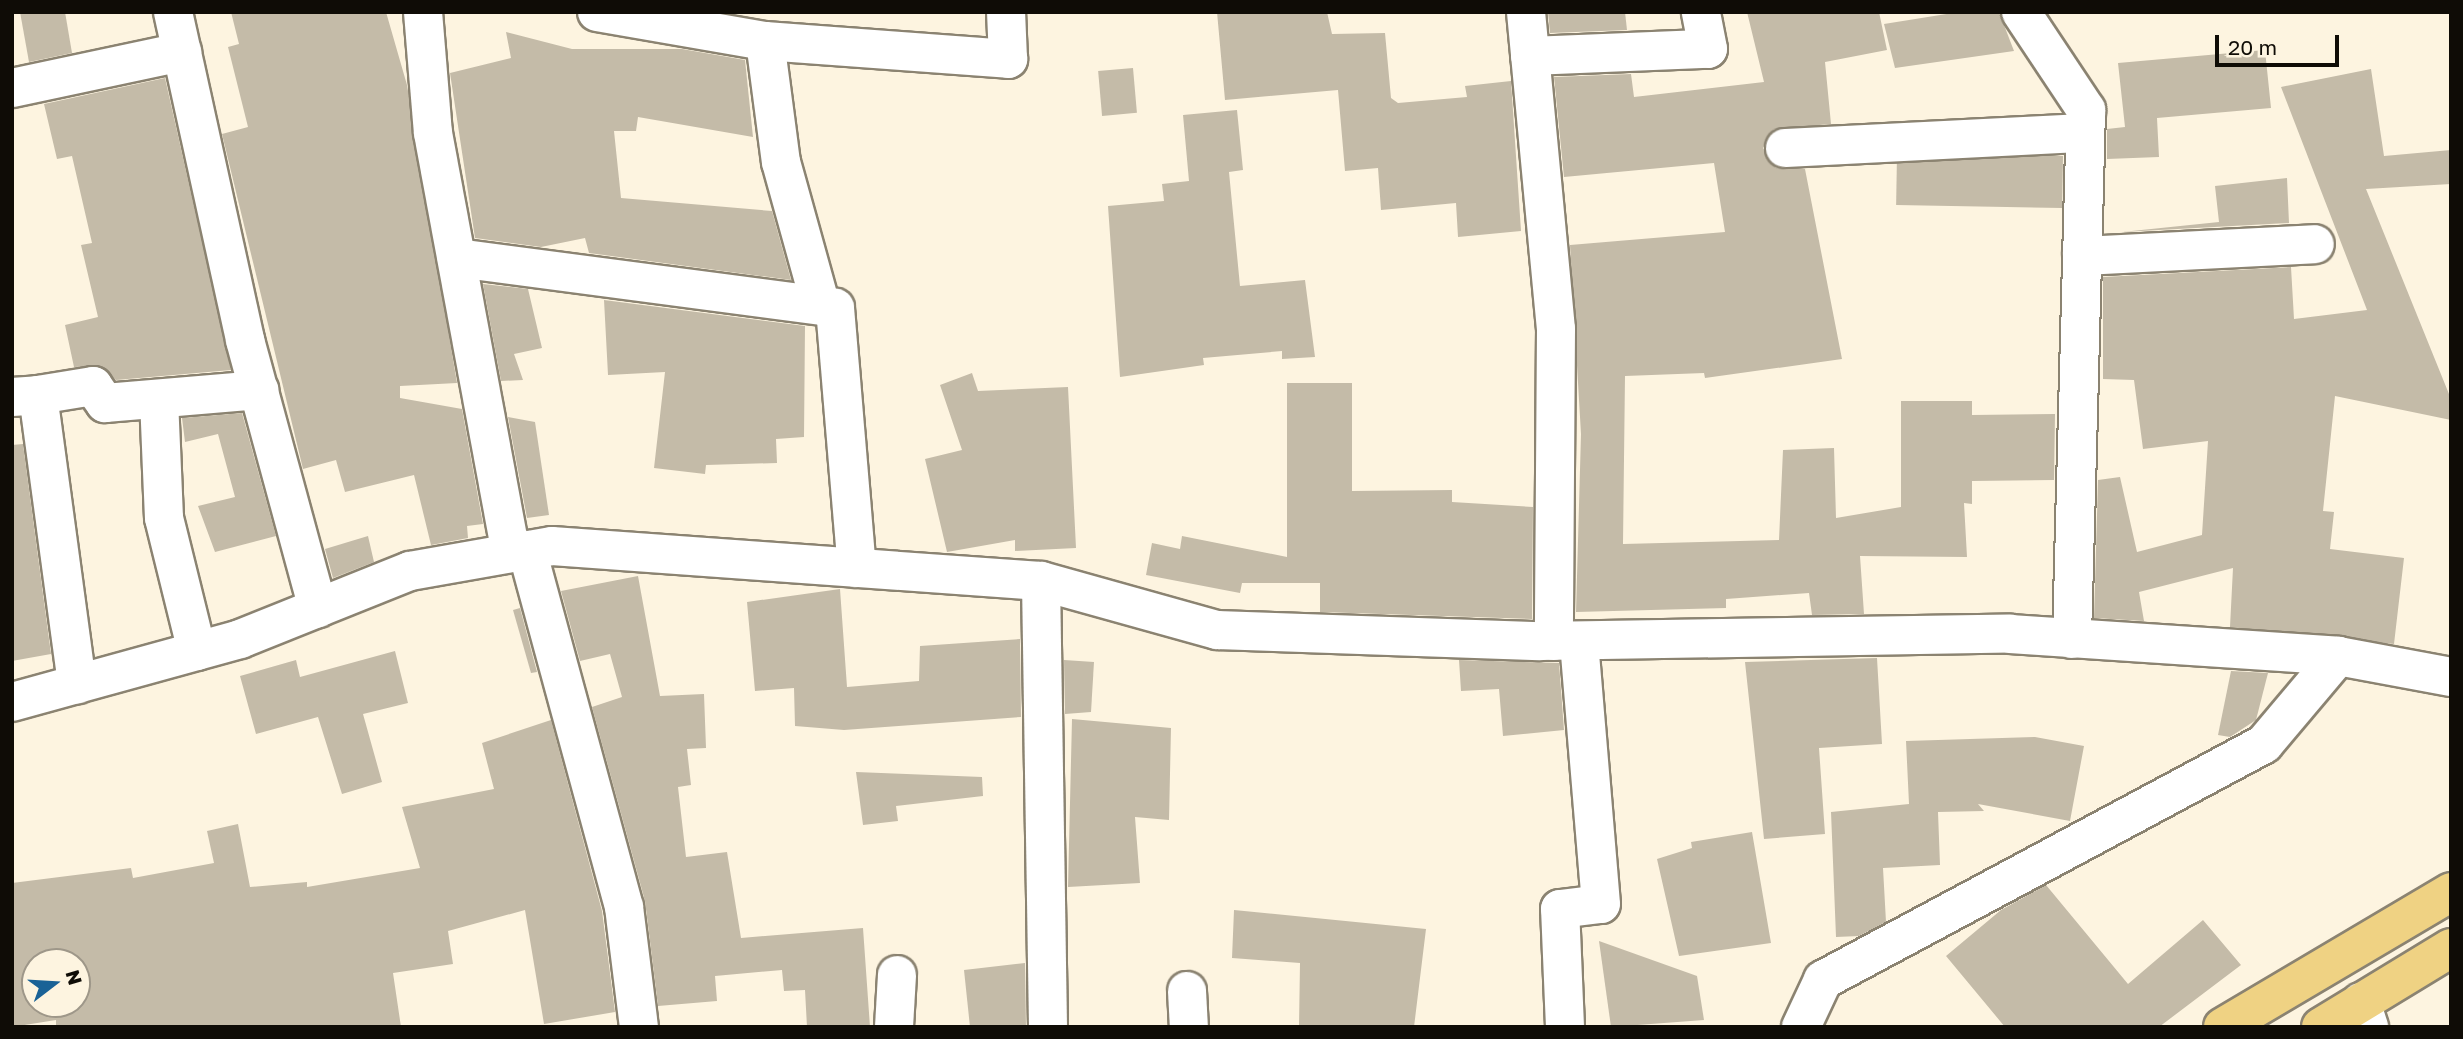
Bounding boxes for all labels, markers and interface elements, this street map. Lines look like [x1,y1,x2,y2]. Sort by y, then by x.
scale bar [2218,21,2342,65]
text: 20 m [2228,34,2277,60]
north arrow [21,948,91,1018]
text: N [62,967,88,988]

